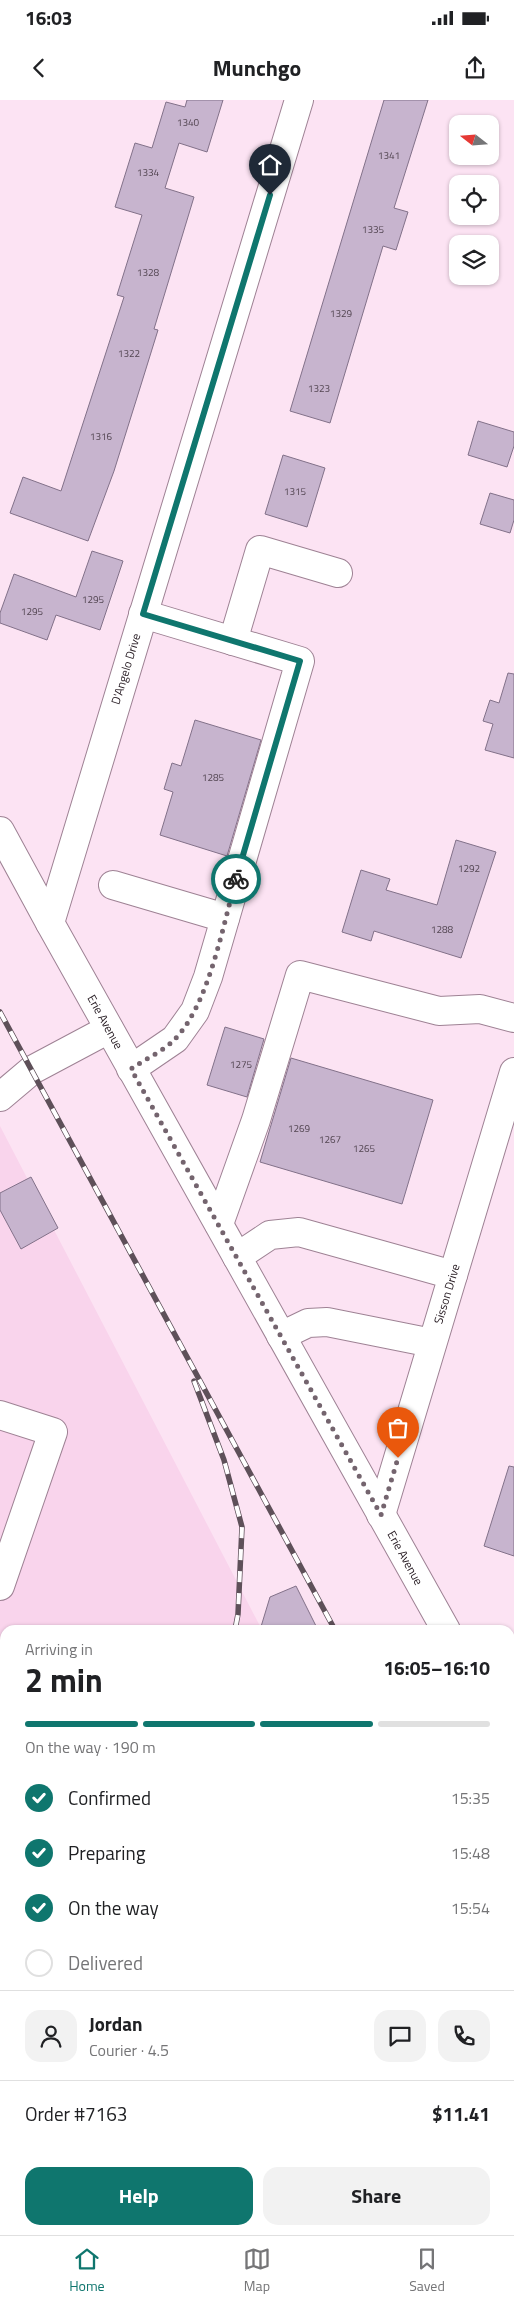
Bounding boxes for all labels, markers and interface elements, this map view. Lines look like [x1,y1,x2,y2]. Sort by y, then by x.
text: 16:03 [25,3,72,32]
text: Munchgo [213,51,301,85]
icon: back [25,54,53,82]
icon: share [461,54,489,82]
house number: 1340 [177,115,200,130]
north arrow [449,115,499,165]
map controls [449,115,499,285]
pin [249,144,291,195]
house number: 1341 [378,148,400,163]
icon: home [256,151,284,179]
house number: 1334 [137,165,160,180]
button: locate [449,175,499,225]
house number: 1335 [362,222,385,237]
button: layers [449,235,499,285]
house number: 1328 [137,265,160,280]
house number: 1329 [330,306,353,321]
house number: 1322 [118,346,140,361]
house number: 1323 [308,381,330,396]
house number: 1316 [90,429,113,444]
house number: 1315 [284,484,307,499]
house number: 1295 [82,592,105,607]
house number: 1295 [21,604,44,619]
street label: D'Angelo Drive [106,631,145,707]
house number: 1285 [202,770,225,785]
courier [211,854,261,904]
house number: 1292 [458,861,480,876]
icon: bike [222,865,250,893]
house number: 1288 [431,922,454,937]
street label: Erie Avenue [83,991,128,1052]
house number: 1275 [230,1057,253,1072]
house number: 1269 [288,1121,311,1136]
house number: 1267 [319,1132,341,1147]
house number: 1265 [353,1141,376,1156]
street label: Sisson Drive [428,1261,465,1326]
pin [377,1407,419,1458]
icon: bag [384,1414,412,1442]
street label: Erie Avenue [383,1527,428,1588]
text: Arriving in [25,1637,93,1661]
text: 16:05–16:10 [383,1653,490,1682]
text: 2 min [25,1656,103,1704]
text: On the way · 190 m [25,1735,156,1759]
text: Confirmed [68,1783,151,1812]
icon: check [25,1784,53,1812]
text: 15:35 [451,1786,490,1810]
text: Preparing [68,1838,145,1867]
icon: check [25,1839,53,1867]
text: 15:48 [451,1841,490,1865]
text: On the way [68,1893,159,1922]
icon: check [25,1894,53,1922]
text: 15:54 [451,1896,490,1920]
text: Delivered [68,1948,143,1977]
text: Jordan [89,2009,142,2038]
button: person [25,2010,77,2062]
button: chat [374,2010,426,2062]
button: phone [438,2010,490,2062]
text: Courier · 4.5 [89,2038,169,2062]
text: Order #7163 [25,2099,127,2128]
text: $11.41 [432,2099,490,2128]
button: Help [25,2167,253,2225]
button: Share [263,2167,490,2225]
tab: Home [69,2245,105,2296]
tab: Map [243,2245,271,2296]
tab: Saved [409,2245,445,2296]

